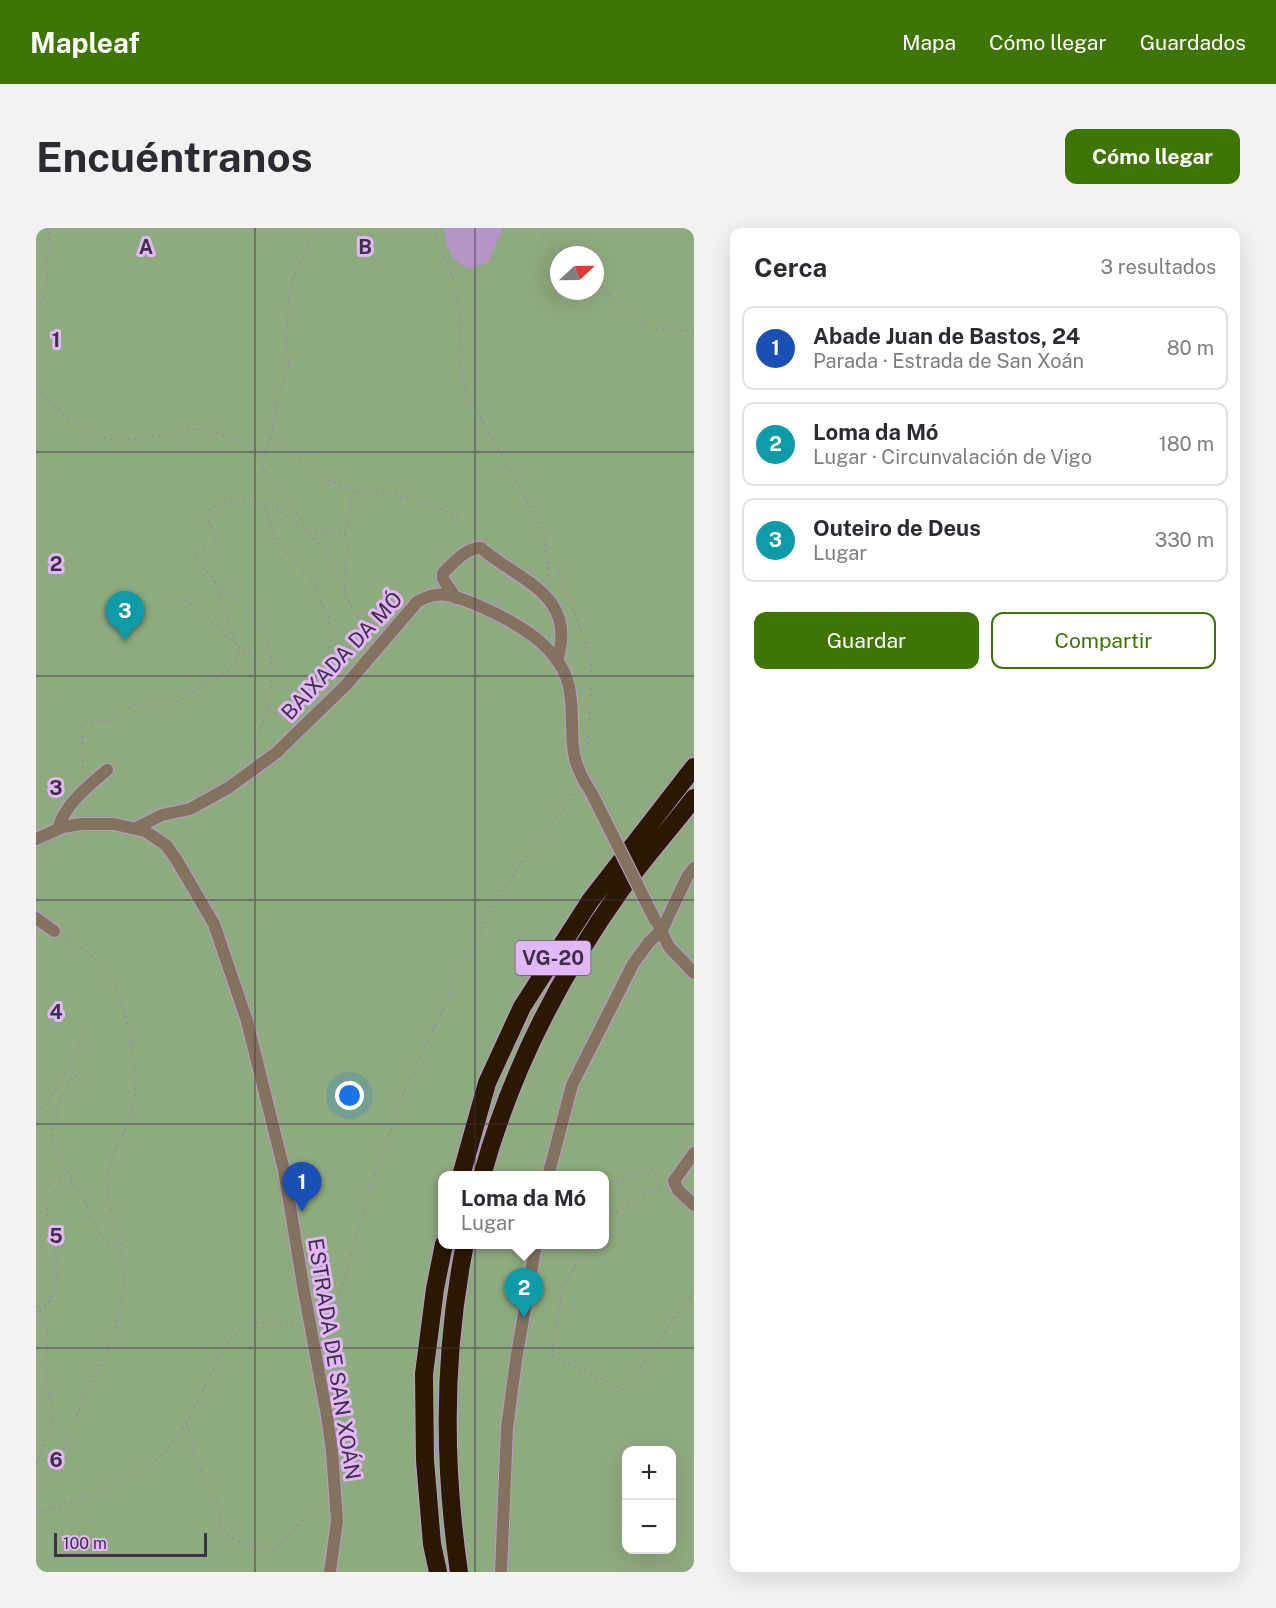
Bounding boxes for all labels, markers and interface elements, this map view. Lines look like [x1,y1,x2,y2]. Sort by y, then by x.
text: Mapleaf [30,26,140,59]
text: Mapa [902,30,956,55]
text: Cómo llegar [989,30,1107,55]
text: Guardados [1140,30,1246,55]
button: Cómo llegar [1065,129,1240,184]
text: Encuéntranos [36,132,313,181]
text: A [139,235,153,259]
text: B [358,235,372,259]
north arrow [550,246,604,300]
text: Cerca [754,252,827,283]
text: 3 resultados [1100,255,1216,279]
text: Abade Juan de Bastos, 24 [813,323,1080,349]
text: 1 [52,328,60,352]
text: 1 [771,336,780,360]
text: 80 m [1167,336,1214,360]
text: Parada · Estrada de San Xoán [813,349,1084,373]
text: Loma da Mó [813,419,938,445]
text: 2 [769,432,782,456]
text: 180 m [1159,432,1214,456]
text: Lugar · Circunvalación de Vigo [813,445,1092,469]
text: Outeiro de Deus [813,515,981,541]
text: 3 [769,528,782,552]
text: 330 m [1155,528,1214,552]
text: Lugar [813,541,867,565]
text: 2 [50,552,62,576]
street label: BAIXADA DA MÓ [276,586,407,725]
pin: 3 [106,592,145,641]
button: Guardar [754,612,979,669]
button: Compartir [991,612,1216,669]
text: 3 [49,776,63,800]
road number: VG-20 [516,941,590,975]
text: 4 [49,1000,63,1024]
your location [335,1081,364,1110]
pin: 1 [282,1162,322,1212]
popup [438,1171,609,1249]
text: Loma da Mó [461,1185,586,1211]
text: Lugar [461,1211,515,1235]
text: 5 [49,1224,63,1248]
street label: ESTRADA DE SAN XOÁN [303,1236,366,1481]
pin: 2 [504,1268,544,1318]
map controls [622,1446,676,1554]
button: + [622,1446,676,1500]
text: 6 [49,1448,63,1472]
button: − [622,1500,676,1554]
scale bar [54,1530,207,1558]
text: 100 m [63,1534,107,1553]

